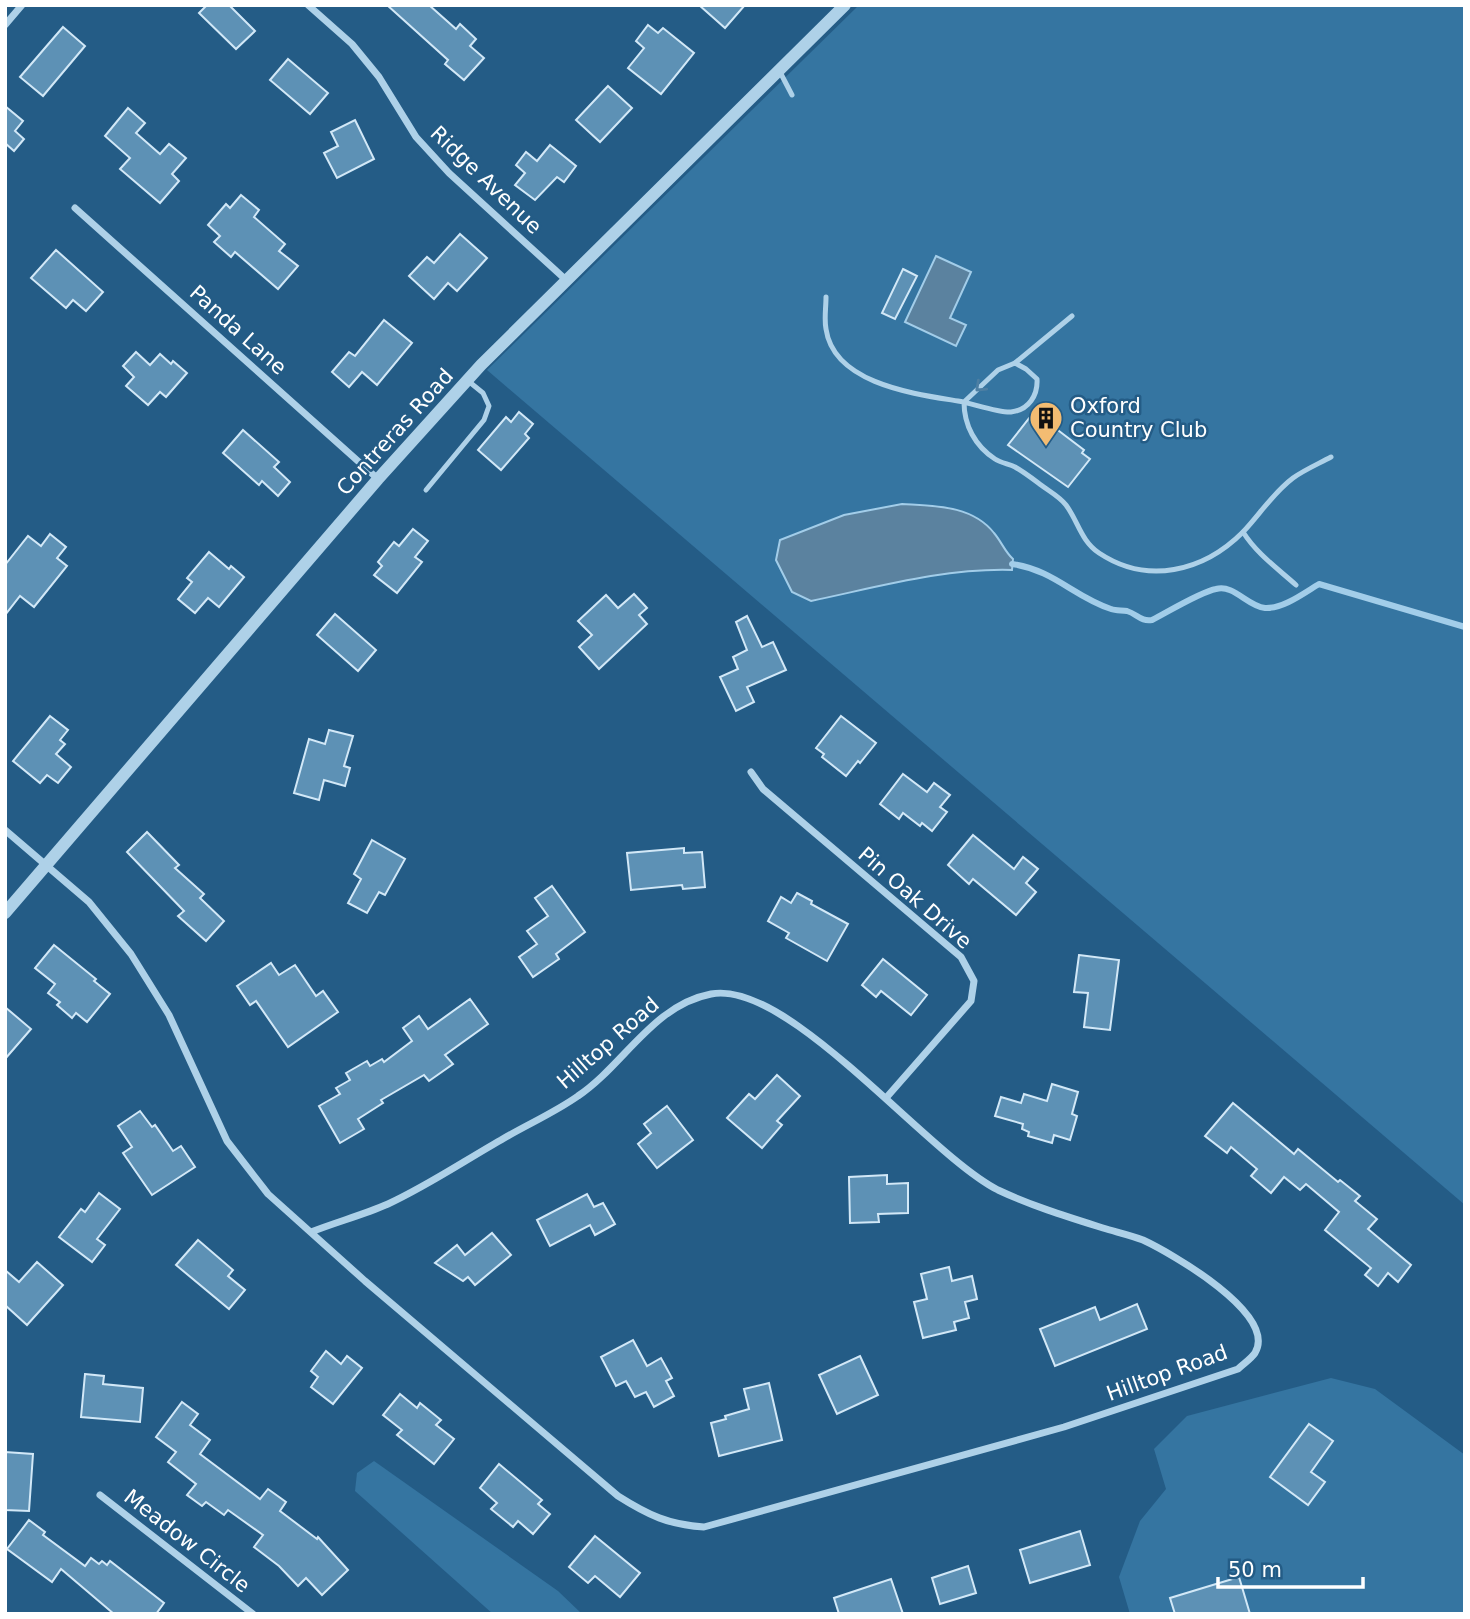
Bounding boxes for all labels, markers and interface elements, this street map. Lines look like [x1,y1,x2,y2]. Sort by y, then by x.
street label: Ridge Avenue [426,121,546,239]
street label: Panda Lane [185,280,291,380]
street label: Contreras Road [332,364,458,500]
one-way arrow [975,379,988,391]
place label: Oxford Country Club [1070,394,1207,442]
building icon: Oxford Country Club [1027,399,1065,448]
street label: Pin Oak Drive [853,842,977,954]
street label: Hilltop Road [552,992,664,1094]
street label: Hilltop Road [1103,1340,1231,1406]
street label: Meadow Circle [119,1484,255,1598]
scale bar [1218,1546,1363,1590]
text: 50 m [1228,1558,1282,1582]

